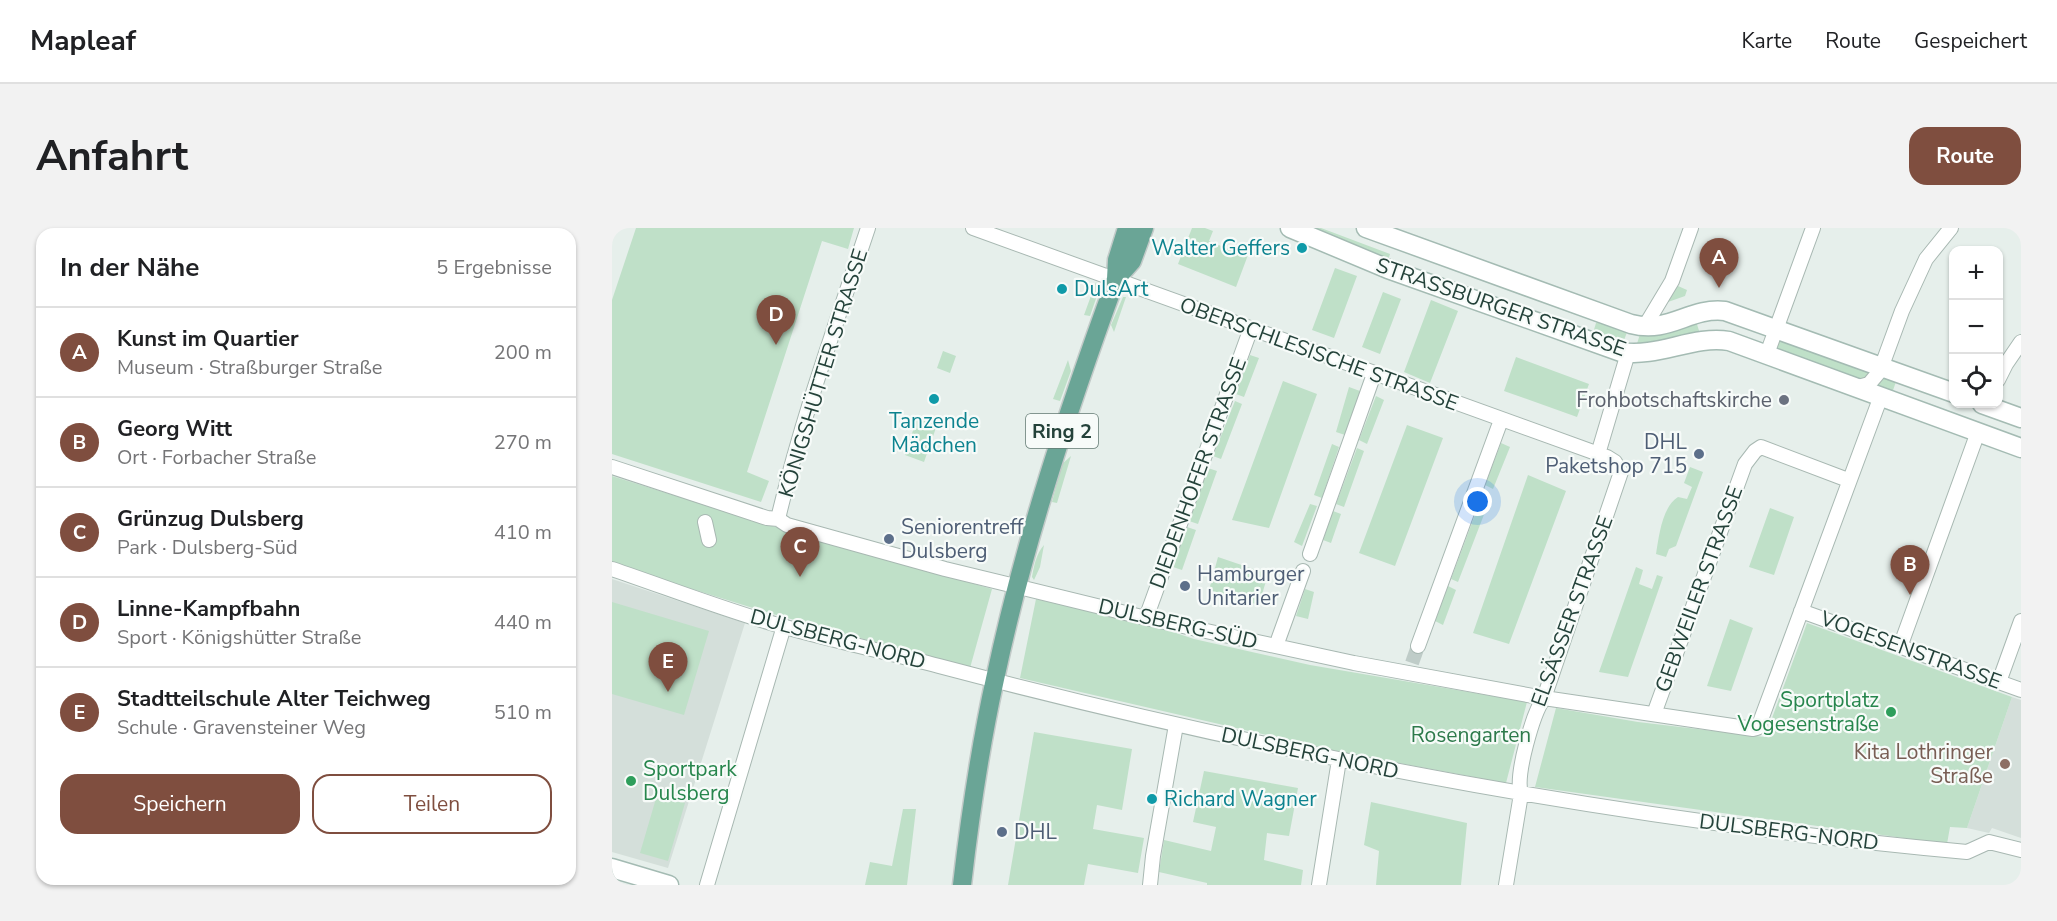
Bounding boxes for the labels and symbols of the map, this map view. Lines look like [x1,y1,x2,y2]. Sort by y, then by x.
place label: Walter Geffers [1151,234,1290,262]
pin: A [1700,238,1738,288]
marker: Walter Geffers [1295,241,1309,255]
street label: KÖNIGSHÜTTER STRASSE [772,245,874,501]
street label: STRASSBURGER STRASSE [1372,251,1630,363]
place label: DulsArt [1074,275,1149,303]
marker: DulsArt [1055,282,1069,296]
street label: OBERSCHLESISCHE STRASSE [1176,291,1462,417]
pin: D [756,296,796,345]
street label: DIEDENHOFER STRASSE [1143,353,1253,593]
place label: Frohbotschaftskirche [1576,386,1772,414]
marker: Tanzende Mädchen [927,392,941,406]
marker: Frohbotschaftskirche [1777,393,1791,407]
place label: Tanzende Mädchen [889,407,979,459]
road number: Ring 2 [1026,414,1098,448]
place label: DHL Paketshop 715 [1545,428,1688,480]
marker: DHL Paketshop 715 [1692,447,1706,461]
street label: GEBWEILER STRASSE [1649,482,1749,696]
your location [1463,487,1492,516]
street label: ELSÄSSER STRASSE [1524,512,1620,710]
place label: Seniorentreff Dulsberg [901,513,1025,565]
pin: C [780,528,819,577]
marker: Seniorentreff Dulsberg [882,532,896,546]
pin: B [1890,546,1930,595]
place label: Hamburger Unitarier [1197,560,1305,612]
marker: Hamburger Unitarier [1178,579,1192,593]
street label: DULSBERG-SÜD [1096,592,1260,656]
street label: DULSBERG-NORD [747,602,929,676]
street label: VOGESENSTRASSE [1816,604,2005,696]
pin: E [648,642,688,692]
place label: Sportplatz Vogesenstraße [1736,686,1879,738]
marker: Sportplatz Vogesenstraße [1884,705,1898,719]
street label: DULSBERG-NORD [1219,721,1401,785]
park label: Rosengarten [1411,721,1531,749]
place label: Kita Lothringer Straße [1854,738,1993,790]
place label: Sportpark Dulsberg [643,755,737,807]
marker: Kita Lothringer Straße [1998,757,2012,771]
marker: Sportpark Dulsberg [624,774,638,788]
place label: Richard Wagner [1164,785,1317,813]
marker: Richard Wagner [1145,792,1159,806]
street label: DULSBERG-NORD [1698,807,1880,857]
place label: DHL [1014,818,1058,846]
marker: DHL [995,825,1009,839]

